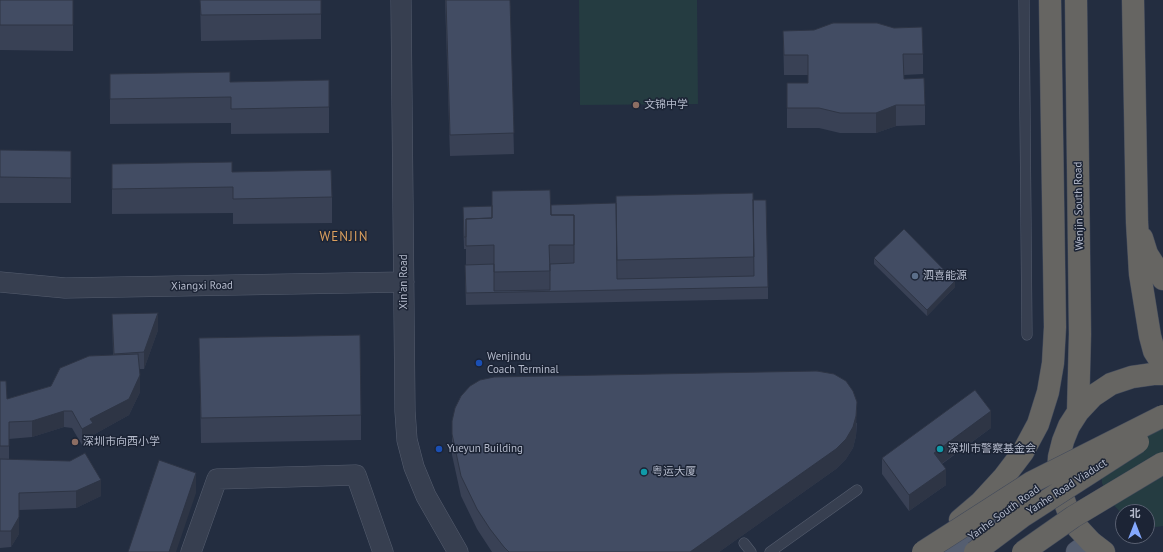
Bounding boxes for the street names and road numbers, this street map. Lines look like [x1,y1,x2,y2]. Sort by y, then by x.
street label: Wenjin South Road [1072,162,1086,250]
street label: Xin'an Road [397,254,411,310]
street label: Xiangxi Road [171,279,233,293]
street label: Yanhe Road Viaduct [1025,456,1109,518]
street label: Yanhe South Road [966,483,1042,543]

